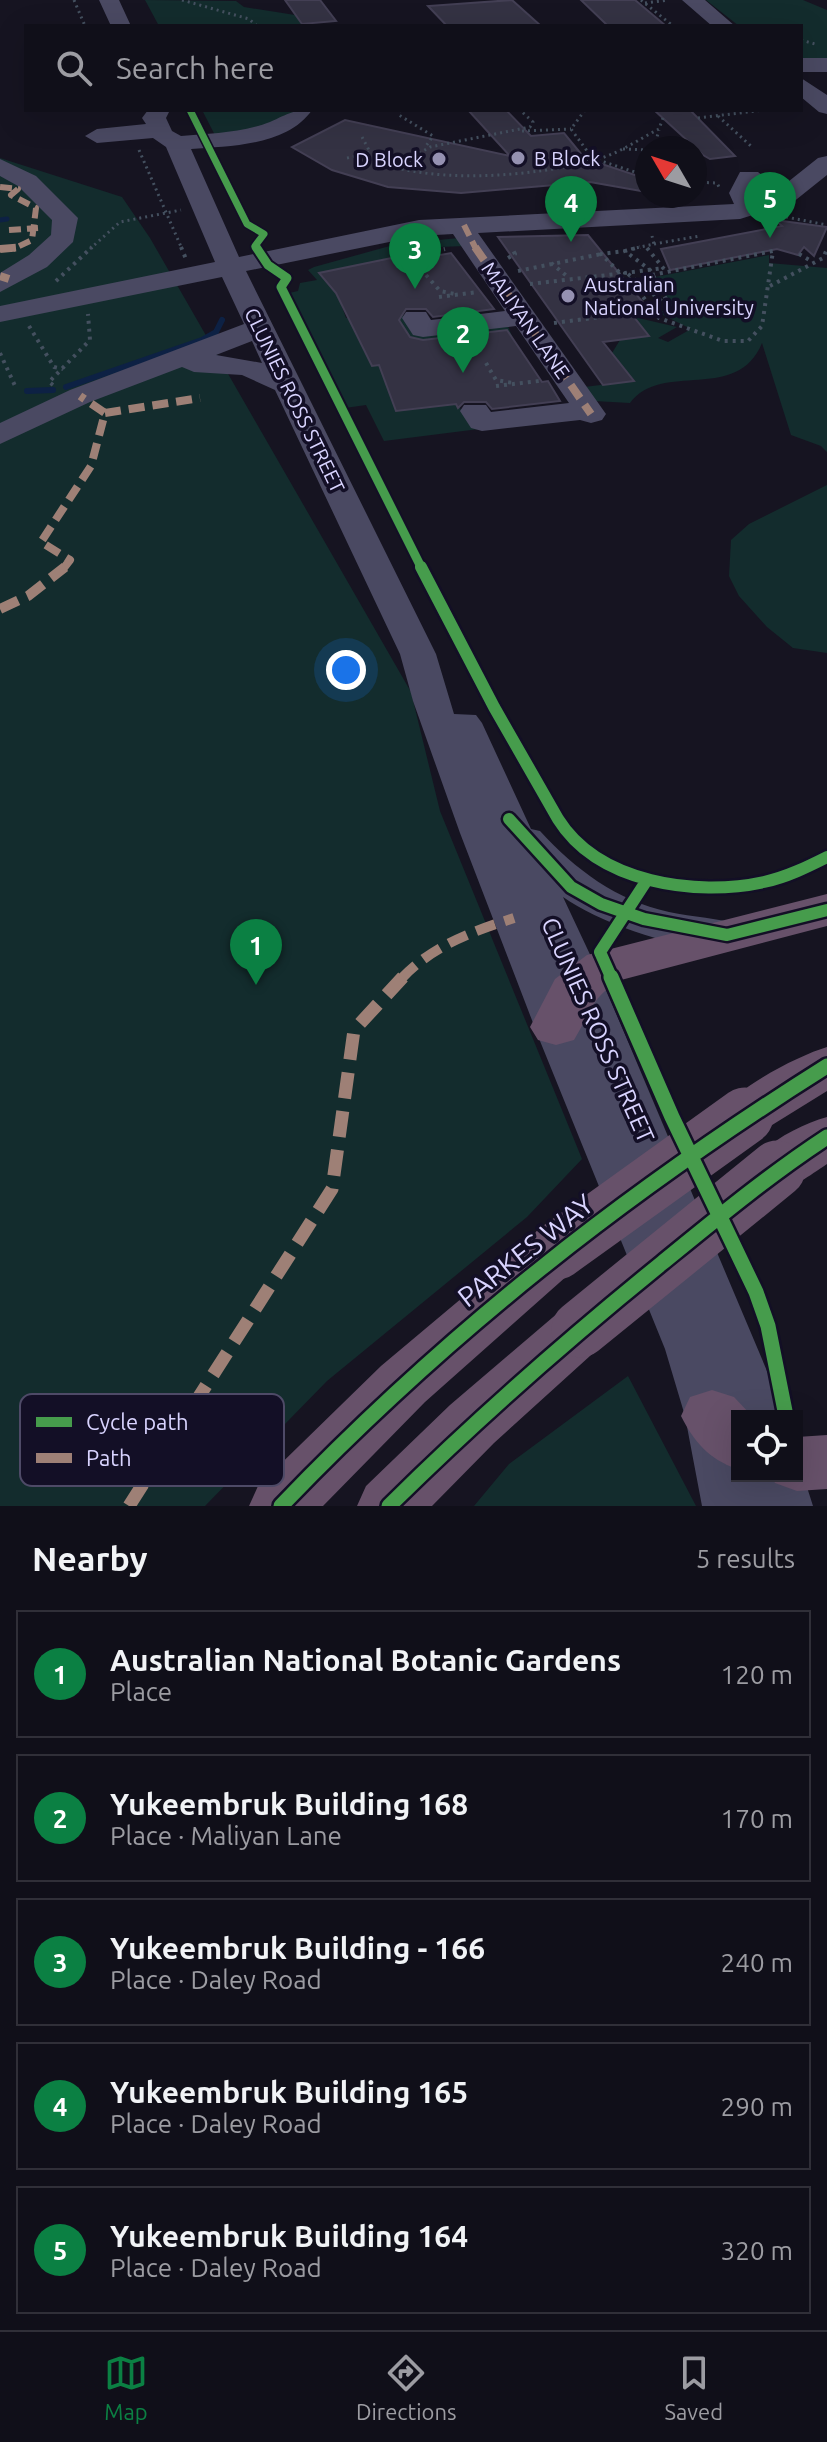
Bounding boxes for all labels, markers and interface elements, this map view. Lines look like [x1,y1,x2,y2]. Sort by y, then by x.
search box [24,24,803,112]
icon: search [52,46,96,90]
text: Search here [116,51,275,85]
north arrow [635,136,707,208]
place label: B Block [534,147,600,170]
place label: D Block [355,148,423,171]
marker: B Block [509,149,527,167]
marker: D Block [430,150,448,168]
pin: 5 [744,172,796,238]
pin: 4 [545,176,597,242]
pin: 3 [389,223,441,289]
street label: MALIYAN LANE [477,257,575,383]
place label: Australian National University [584,273,754,319]
marker: Australian National University [559,287,577,305]
street label: CLUNIES ROSS STREET [240,304,350,496]
pin: 2 [437,307,489,373]
your location [326,650,366,690]
street label: CLUNIES ROSS STREET [536,913,660,1147]
pin: 1 [230,919,282,985]
street label: PARKES WAY [451,1188,599,1312]
legend [20,1394,284,1486]
text: Cycle path [86,1409,189,1434]
map controls [731,1410,803,1482]
button: locate [731,1410,803,1482]
text: Path [86,1445,131,1470]
text: Nearby [32,1539,147,1577]
text: 5 results [696,1544,795,1573]
text: Australian National Botanic Gardens [110,1643,621,1677]
text: 1 [53,1660,67,1689]
text: 120 m [721,1660,793,1689]
text: Place [110,1677,172,1706]
text: Yukeembruk Building 168 [110,1787,468,1821]
text: 2 [53,1804,67,1833]
text: 170 m [721,1804,793,1833]
text: Place · Maliyan Lane [110,1821,342,1850]
text: Yukeembruk Building - 166 [110,1931,485,1965]
text: 3 [53,1948,67,1977]
text: 240 m [721,1948,793,1977]
text: Place · Daley Road [110,1965,322,1994]
text: Yukeembruk Building 165 [110,2075,468,2109]
text: 4 [53,2092,67,2121]
text: 290 m [721,2092,793,2121]
text: Place · Daley Road [110,2109,322,2138]
text: Yukeembruk Building 164 [110,2219,468,2253]
text: 5 [53,2236,67,2265]
text: 320 m [721,2236,793,2265]
text: Place · Daley Road [110,2253,322,2282]
tab: Map [104,2351,148,2424]
tab: Directions [356,2351,457,2424]
tab: Saved [664,2351,723,2424]

